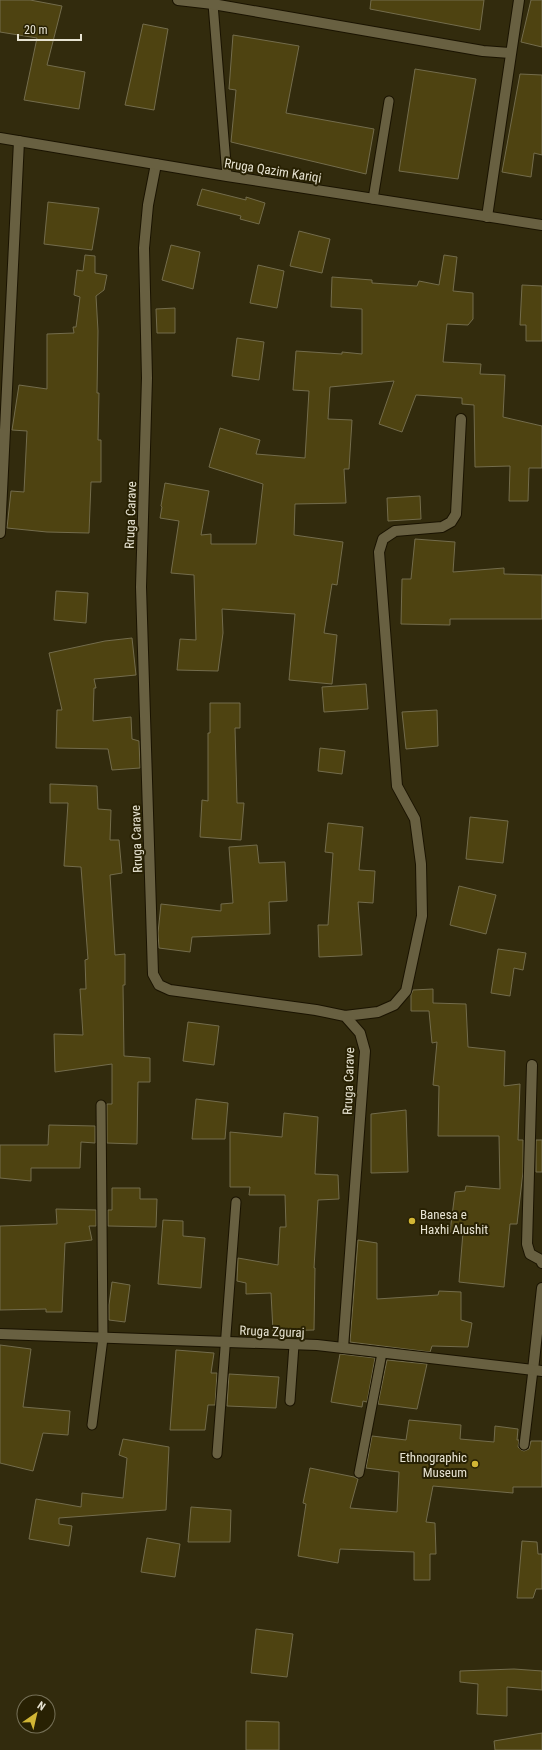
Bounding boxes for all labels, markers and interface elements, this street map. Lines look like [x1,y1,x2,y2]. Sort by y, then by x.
scale bar [18,16,81,42]
text: 20 m [24,23,48,37]
street label: Rruga Qazim Kariqi [223,155,323,186]
street label: Rruga Carave [122,481,139,549]
street label: Rruga Carave [128,805,145,873]
street label: Rruga Carave [340,1047,357,1115]
place label: Banesa e Haxhi Alushit [420,1207,488,1237]
marker: Banesa e Haxhi Alushit [407,1216,417,1226]
street label: Rruga Zguraj [239,1323,305,1340]
place label: Ethnographic Museum [400,1450,467,1480]
marker: Ethnographic Museum [470,1459,480,1469]
north arrow [16,1694,56,1734]
text: N [35,1699,48,1714]

